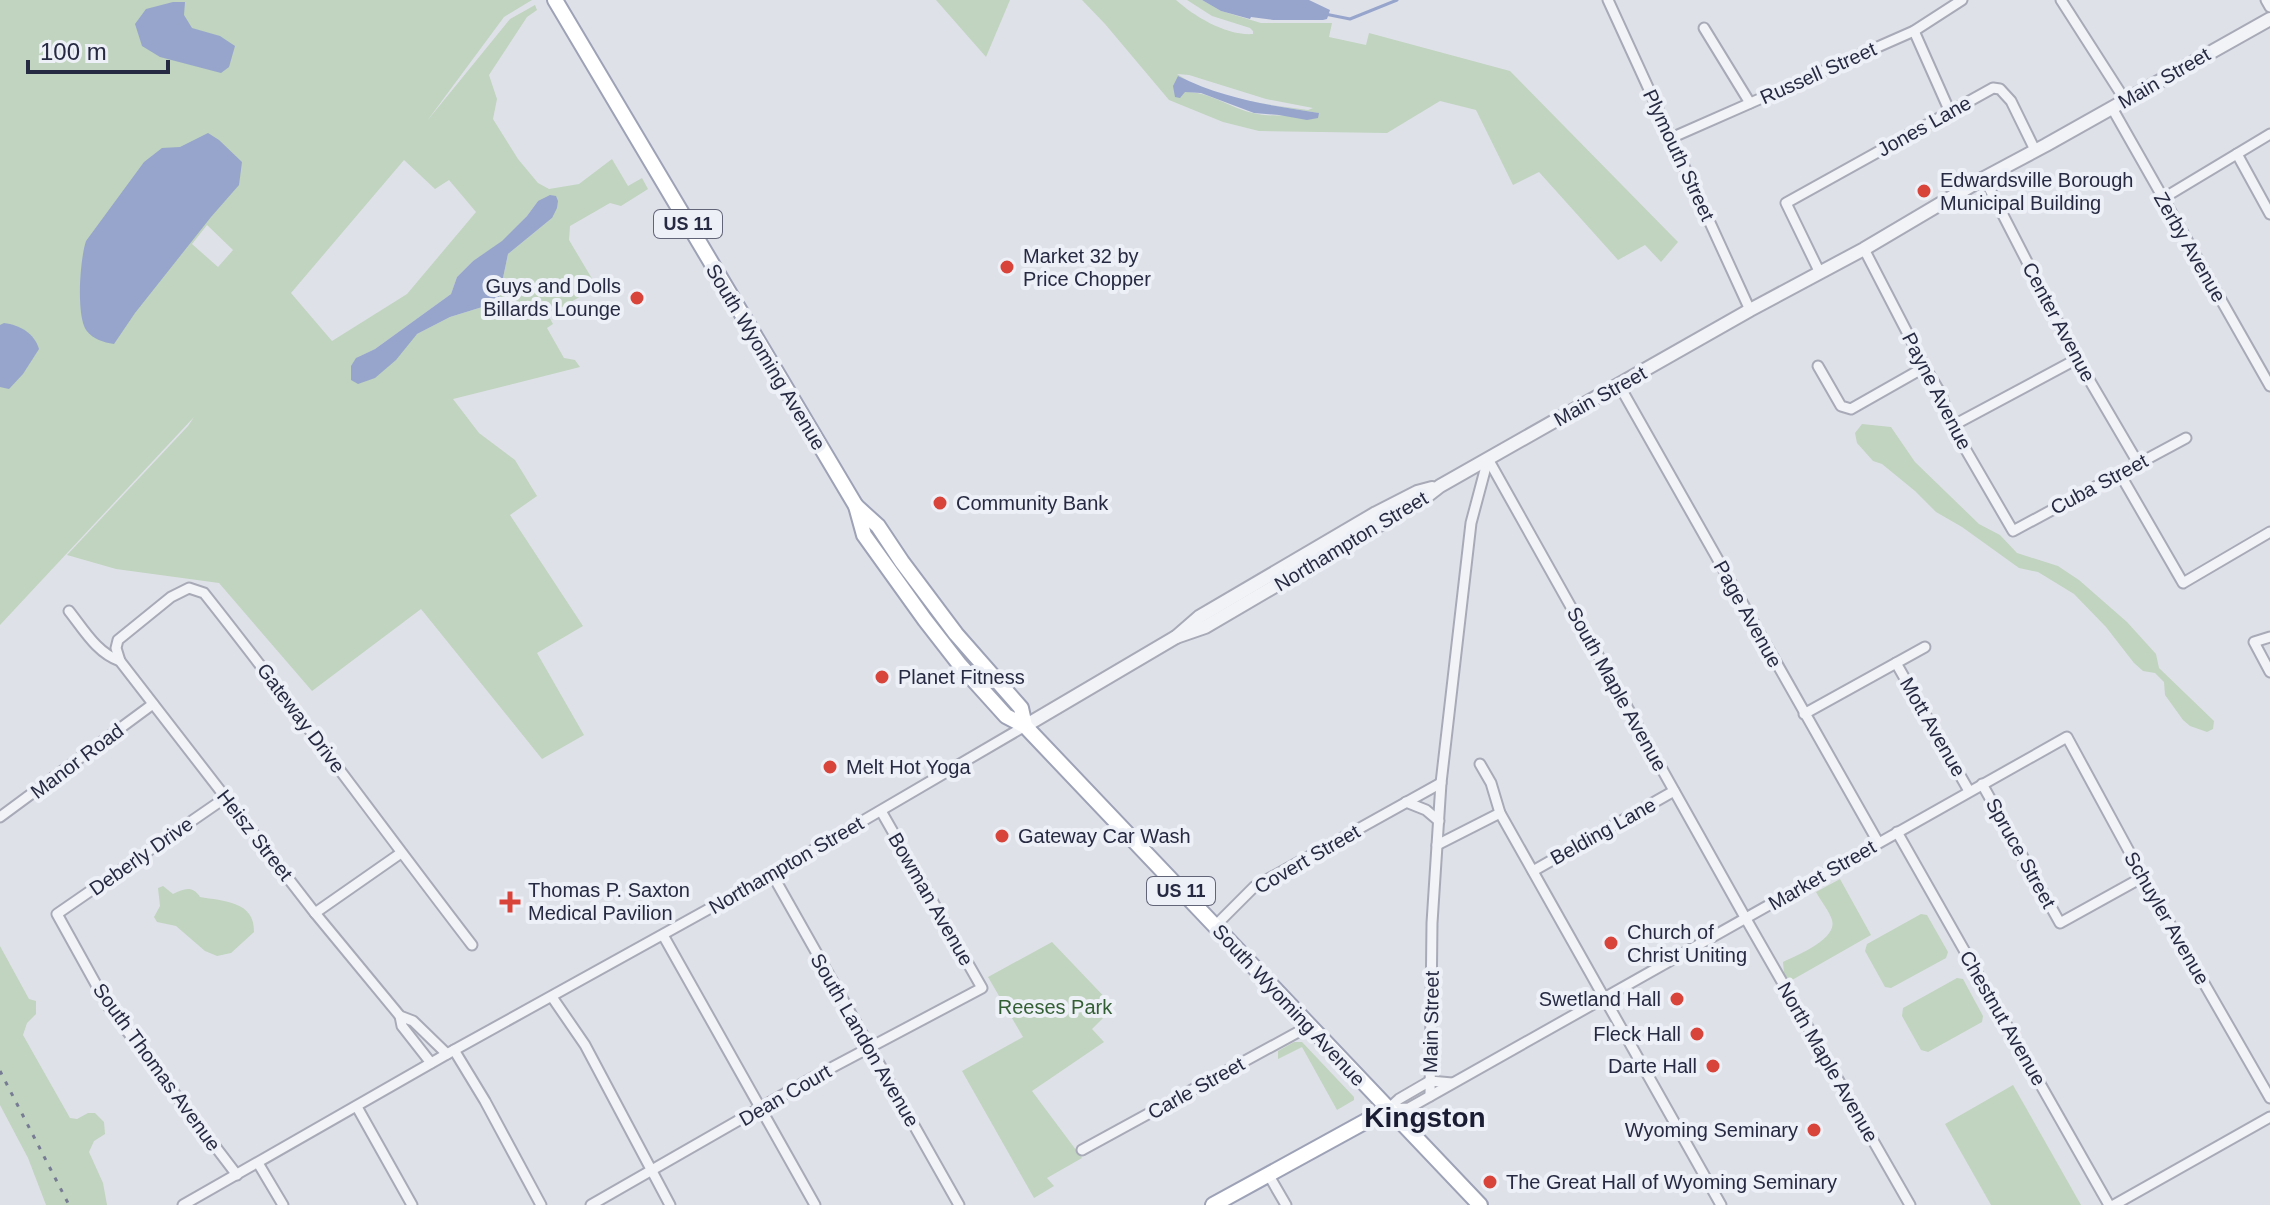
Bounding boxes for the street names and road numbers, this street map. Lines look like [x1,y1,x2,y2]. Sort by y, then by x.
street label: Russell Street [1757,37,1880,108]
street label: Main Street [2114,43,2214,113]
street label: Plymouth Street [1639,86,1719,225]
street label: Jones Lane [1873,91,1975,161]
street label: Zerby Avenue [2150,188,2230,306]
road number: US 11 [654,210,722,238]
street label: Center Avenue [2018,259,2100,385]
street label: South Wyoming Avenue [702,260,830,454]
street label: Payne Avenue [1898,329,1976,453]
street label: Main Street [1550,361,1650,430]
street label: Cuba Street [2047,449,2152,519]
street label: Northampton Street [1271,486,1432,595]
street label: Page Avenue [1710,557,1786,671]
street label: South Maple Avenue [1563,603,1671,775]
street label: Gateway Drive [253,659,349,777]
street label: Mott Avenue [1896,674,1970,780]
street label: Manor Road [26,719,128,803]
street label: Heisz Street [213,785,297,885]
street label: Belding Lane [1547,793,1659,869]
street label: Spruce Street [1982,794,2060,912]
street label: Deberly Drive [85,812,197,900]
street label: Northampton Street [705,812,867,918]
street label: Covert Street [1250,820,1364,898]
street label: Bowman Avenue [884,829,978,969]
street label: Market Street [1765,835,1880,915]
street label: Schuyler Avenue [2120,848,2214,988]
road number: US 11 [1147,877,1215,905]
street label: South Wyoming Avenue [1208,920,1370,1090]
street label: Chestnut Avenue [1955,947,2051,1089]
street label: South Landon Avenue [806,949,924,1131]
street label: Main Street [1419,970,1443,1073]
street label: North Maple Avenue [1773,978,1883,1146]
street label: South Thomas Avenue [89,979,225,1155]
street label: Carle Street [1144,1052,1248,1123]
street label: Dean Court [735,1060,835,1130]

